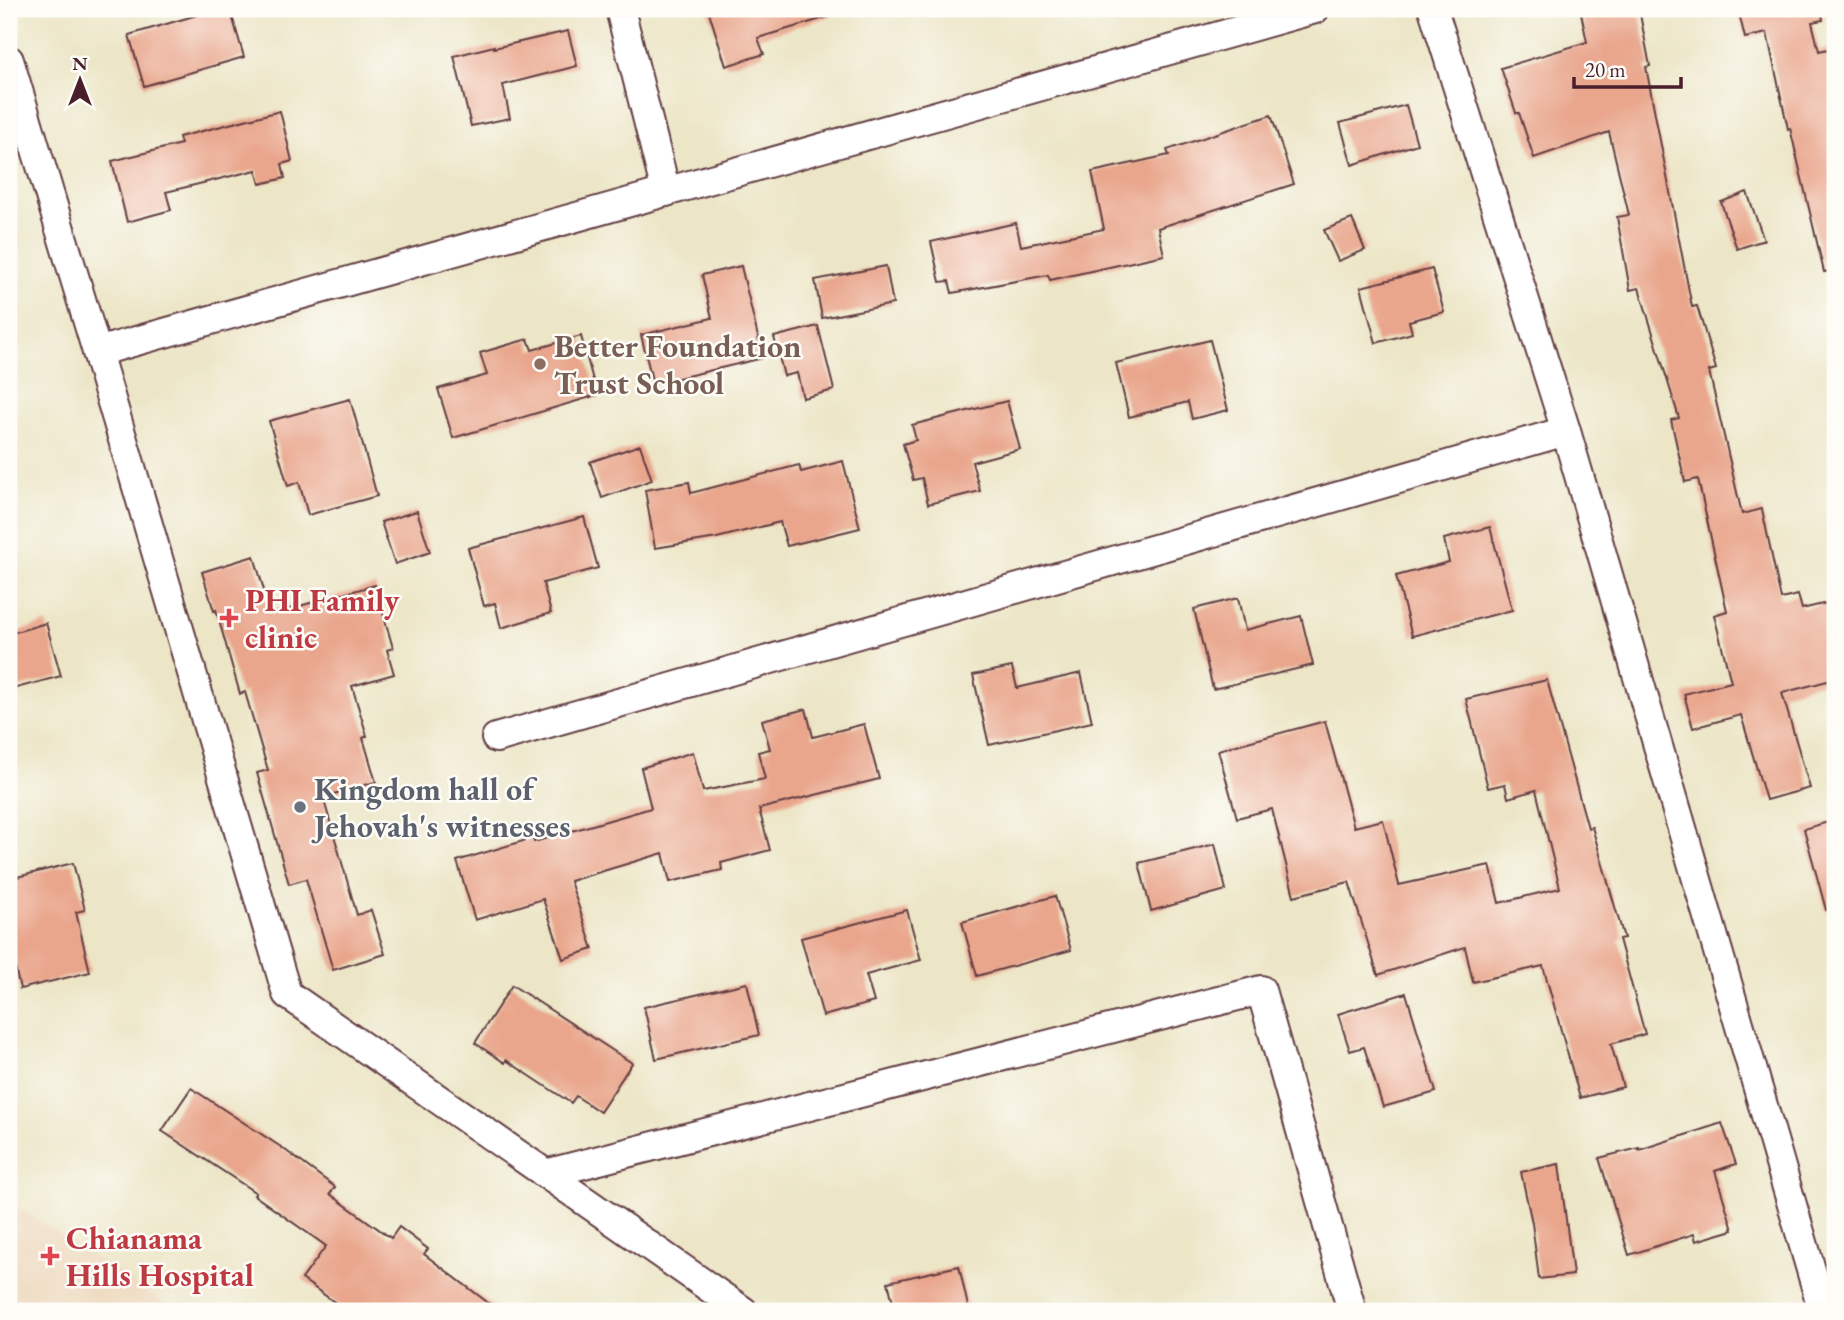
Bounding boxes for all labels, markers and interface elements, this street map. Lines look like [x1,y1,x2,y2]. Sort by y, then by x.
north arrow [46,46,116,116]
scale bar [1574,46,1681,90]
text: N [72,51,88,76]
text: 20 m [1585,56,1626,83]
place label: Better Foundation Trust School [554,325,801,404]
marker: Better Foundation Trust School [532,356,548,372]
place label: PHI Family clinic [245,579,400,658]
marker: PHI Family clinic [219,608,239,628]
place label: Kingdom hall of Jehovah's witnesses [311,768,570,847]
marker: Kingdom hall of Jehovah's witnesses [292,799,308,815]
place label: Chianama Hills Hospital [66,1217,254,1296]
marker: Chianama Hills Hospital [40,1246,60,1266]

